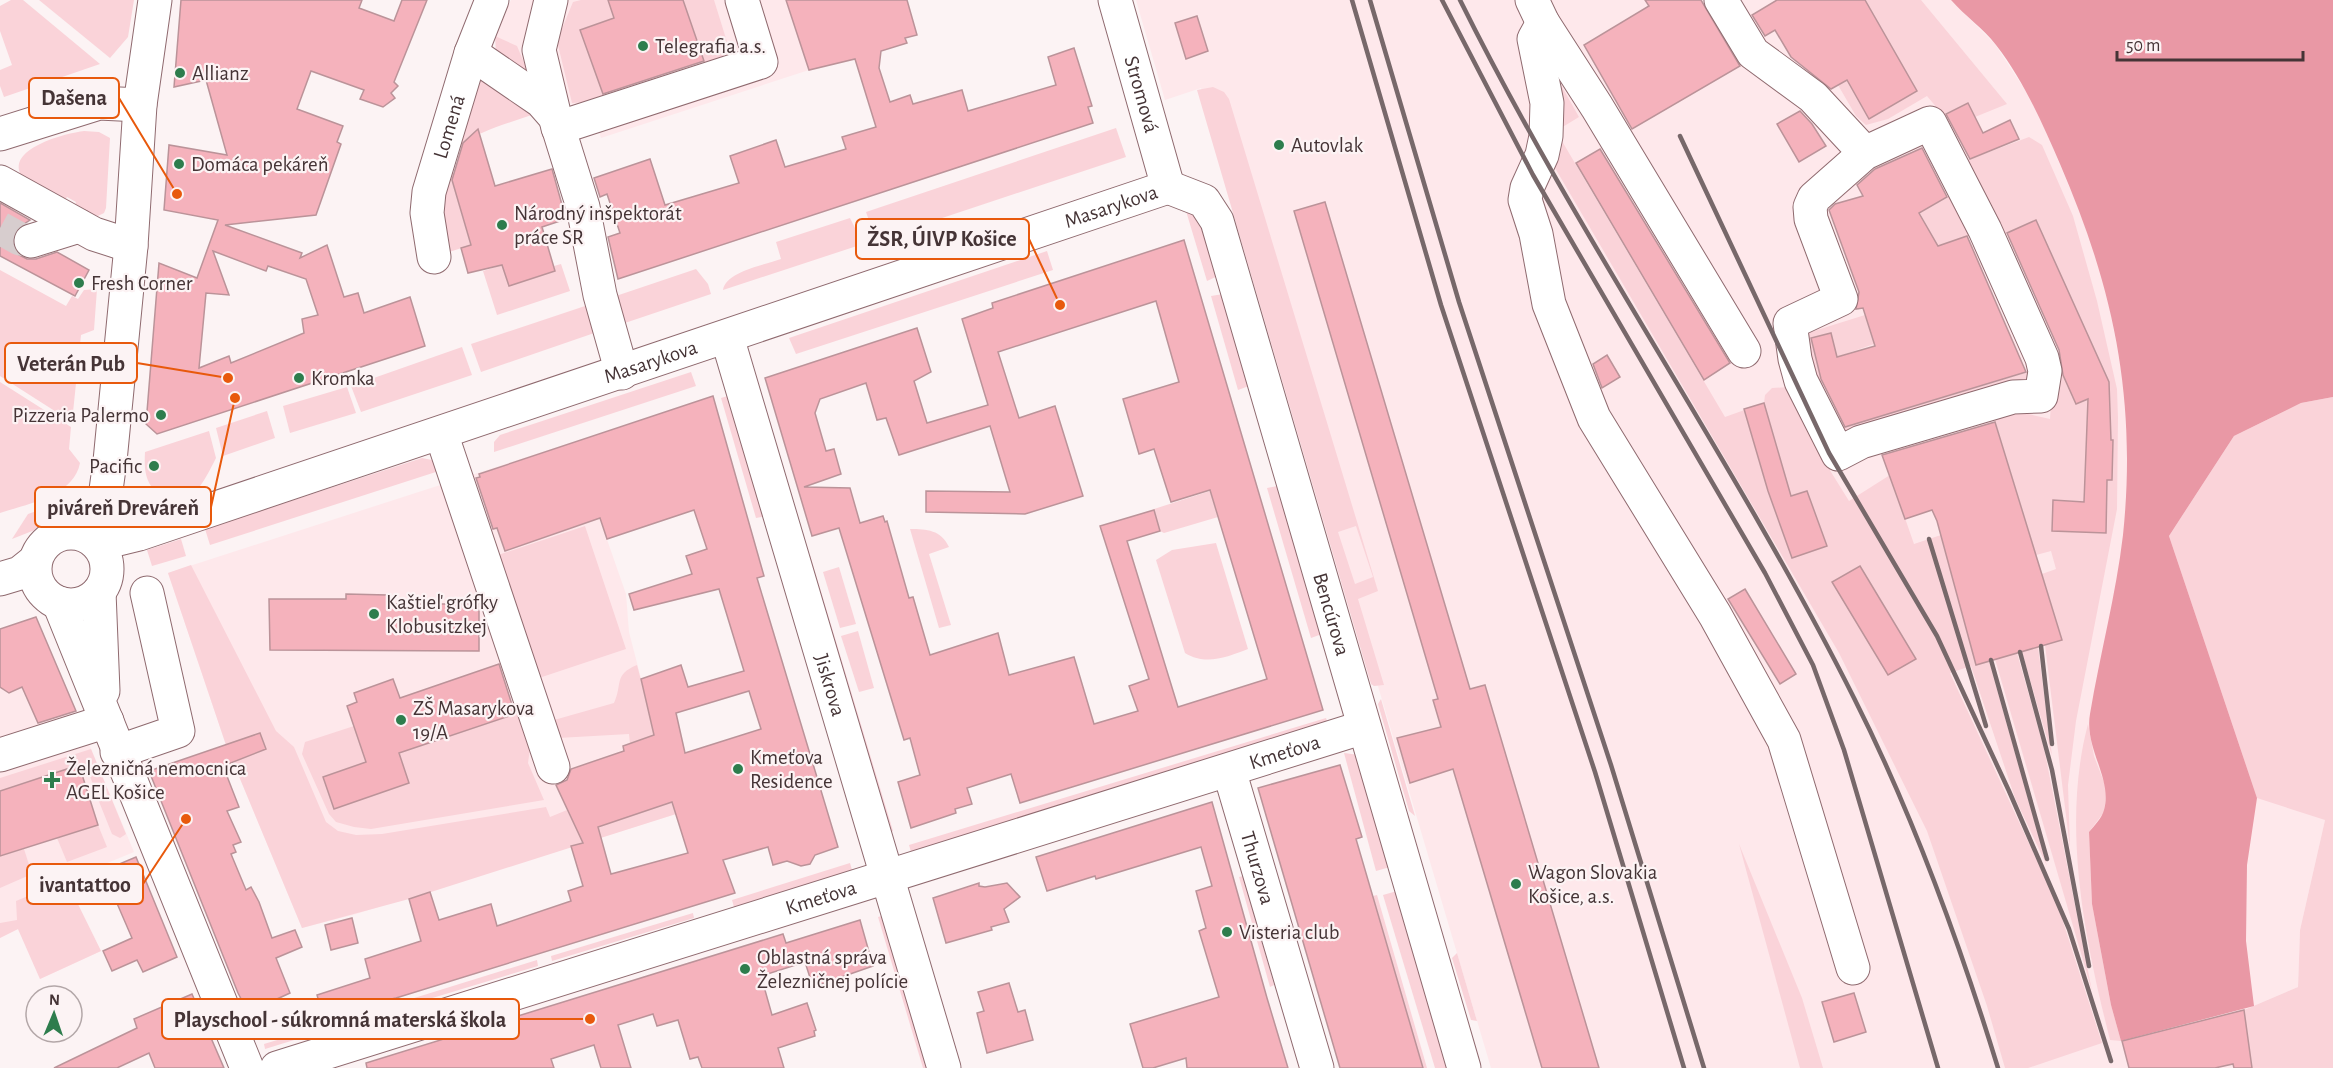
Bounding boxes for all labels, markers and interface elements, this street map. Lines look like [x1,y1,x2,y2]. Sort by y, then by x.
scale bar [2117,24,2303,62]
place label: Telegrafia a.s. [655,36,766,57]
text: 50 m [2126,37,2160,55]
marker: Telegrafia a.s. [636,39,650,53]
street label: Stromová [1120,54,1162,135]
place label: Allianz [192,63,249,84]
marker: Allianz [173,66,187,80]
callout: Dašena [29,78,119,118]
text: Dašena [41,87,107,109]
street label: Lomená [430,92,469,161]
place label: Autovlak [1291,135,1364,156]
marker: Autovlak [1272,138,1286,152]
place label: Domáca pekáreň [191,154,329,175]
marker: Domáca pekáreň [172,157,186,171]
street label: Masarykova [1062,181,1161,232]
place label: Národný inšpektorát práce SR [514,203,682,248]
marker: Národný inšpektorát práce SR [495,218,509,232]
callout: ŽSR, ÚIVP Košice [856,219,1029,259]
text: ŽSR, ÚIVP Košice [867,225,1017,250]
place label: Fresh Corner [91,273,193,294]
marker: Fresh Corner [72,276,86,290]
street label: Masarykova [601,336,700,387]
callout: Veterán Pub [5,343,137,383]
text: Veterán Pub [17,353,125,375]
place label: Kromka [311,368,375,389]
marker: Kromka [292,371,306,385]
place label: Pizzeria Palermo [12,405,149,426]
marker: Pizzeria Palermo [154,408,168,422]
place label: Pacific [89,456,142,477]
marker: Pacific [147,459,161,473]
callout: piváreň Dreváreň [35,487,211,527]
text: piváreň Dreváreň [47,497,199,519]
street label: Bencúrova [1309,570,1353,658]
place label: Kaštieľ grófky Klobusitzkej [386,592,498,637]
marker: Kaštieľ grófky Klobusitzkej [367,607,381,621]
street label: Jiskrova [811,651,849,719]
place label: ZŠ Masarykova 19/A [413,696,535,743]
marker: ZŠ Masarykova 19/A [394,713,408,727]
street label: Kmeťova [1247,731,1323,773]
place label: Kmeťova Residence [750,747,833,792]
place label: Železničná nemocnica AGEL Košice [66,756,247,803]
marker: Kmeťova Residence [731,762,745,776]
marker: Železničná nemocnica AGEL Košice [43,771,61,789]
street label: Thurzova [1237,829,1278,907]
place label: Wagon Slovakia Košice, a.s. [1528,862,1658,907]
callout: ivantattoo [27,864,143,904]
text: ivantattoo [39,874,131,896]
street label: Kmeťova [783,877,859,919]
marker: Wagon Slovakia Košice, a.s. [1509,877,1523,891]
place label: Visteria club [1239,922,1340,943]
marker: Visteria club [1220,925,1234,939]
place label: Oblastná správa Železničnej polície [757,947,908,992]
marker: Oblastná správa Železničnej polície [738,962,752,976]
north arrow [24,984,84,1044]
text: N [49,992,60,1008]
callout: Playschool - súkromná materská škola [162,999,519,1039]
text: Playschool - súkromná materská škola [174,1009,507,1032]

